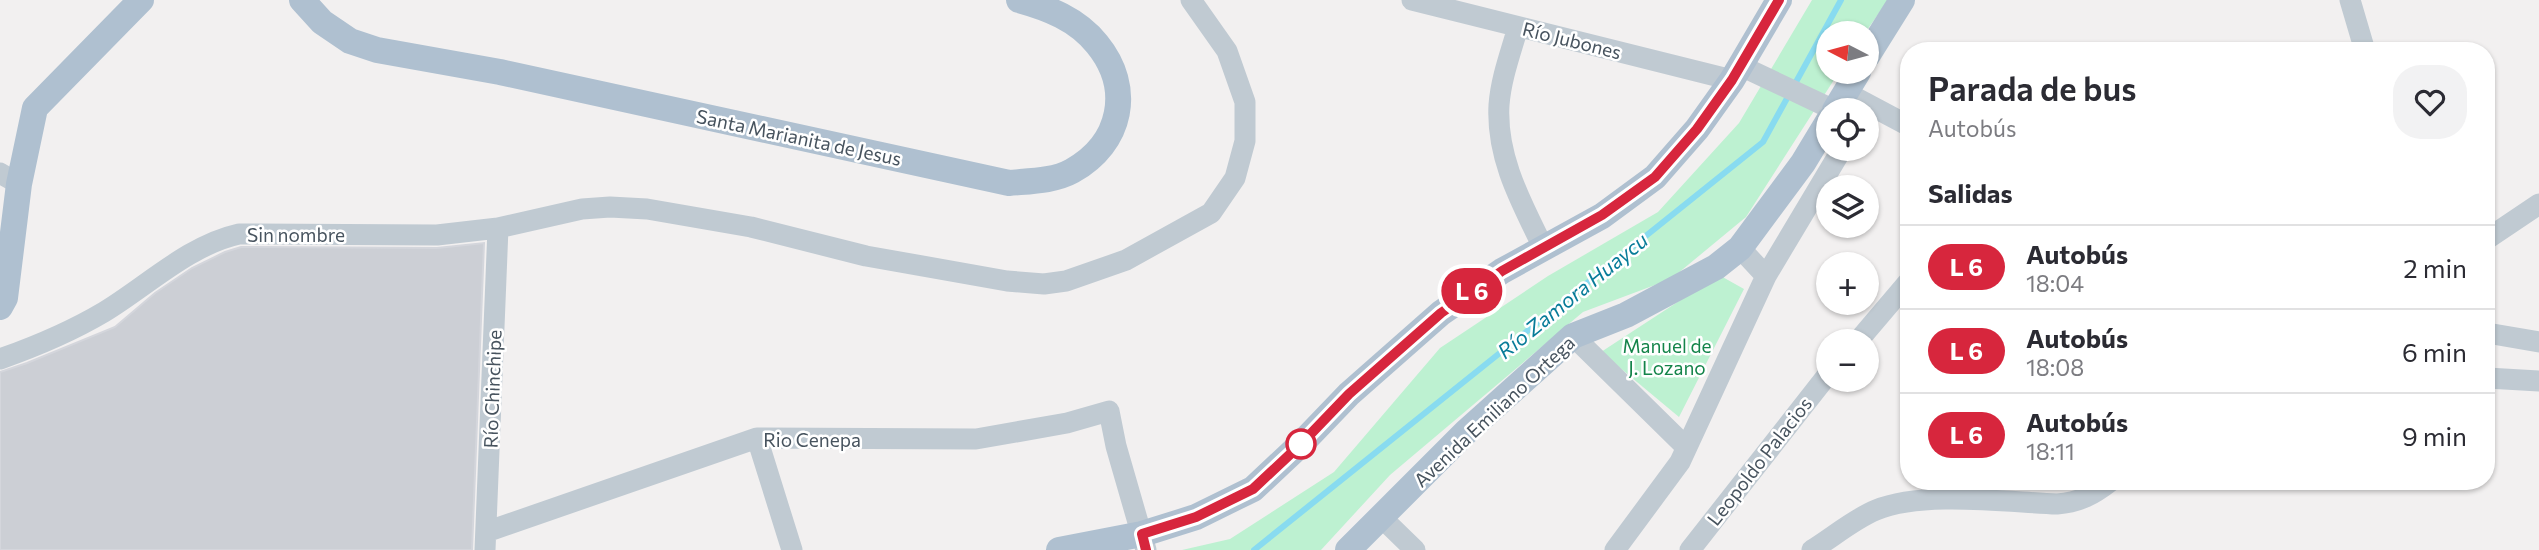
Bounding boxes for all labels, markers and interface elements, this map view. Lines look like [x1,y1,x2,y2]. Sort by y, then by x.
street label: Río Jubones [1520,17,1624,63]
north arrow [1816,21,1880,84]
map controls [1816,21,1879,392]
button: heart [2393,65,2467,139]
text: Parada de bus [1928,67,2136,108]
button: locate [1816,98,1879,161]
street label: Santa Marianita de Jesus [694,104,904,170]
text: Autobús [1928,114,2016,142]
button: layers [1816,175,1879,238]
text: Salidas [1928,177,2013,208]
street label: Sin nombre [247,223,345,246]
water label: Río Zamora Huaycu [1492,227,1652,363]
text: Autobús [2026,238,2128,269]
button: + [1816,252,1879,315]
text: L 6 [1950,252,1983,281]
text: 2 min [2403,252,2467,283]
line badge: L 6 [1432,268,1512,314]
text: 18:04 [2026,269,2084,297]
text: L 6 [1455,276,1489,305]
text: Autobús [2026,322,2128,353]
street label: Río Chinchipe [478,329,506,449]
button: − [1816,329,1879,392]
street label: Avenida Emiliano Ortega [1409,331,1579,491]
park label: Manuel de J. Lozano [1623,334,1711,379]
text: L 6 [1950,336,1983,365]
text: 6 min [2402,336,2467,367]
text: 18:08 [2026,353,2084,381]
street label: Leopoldo Palacios [1702,392,1816,530]
text: Autobús [2026,406,2128,437]
text: L 6 [1950,420,1983,449]
text: 9 min [2402,420,2467,451]
street label: Rio Cenepa [763,428,861,451]
unlabelled marker [1286,429,1316,459]
text: 18:11 [2026,437,2075,465]

